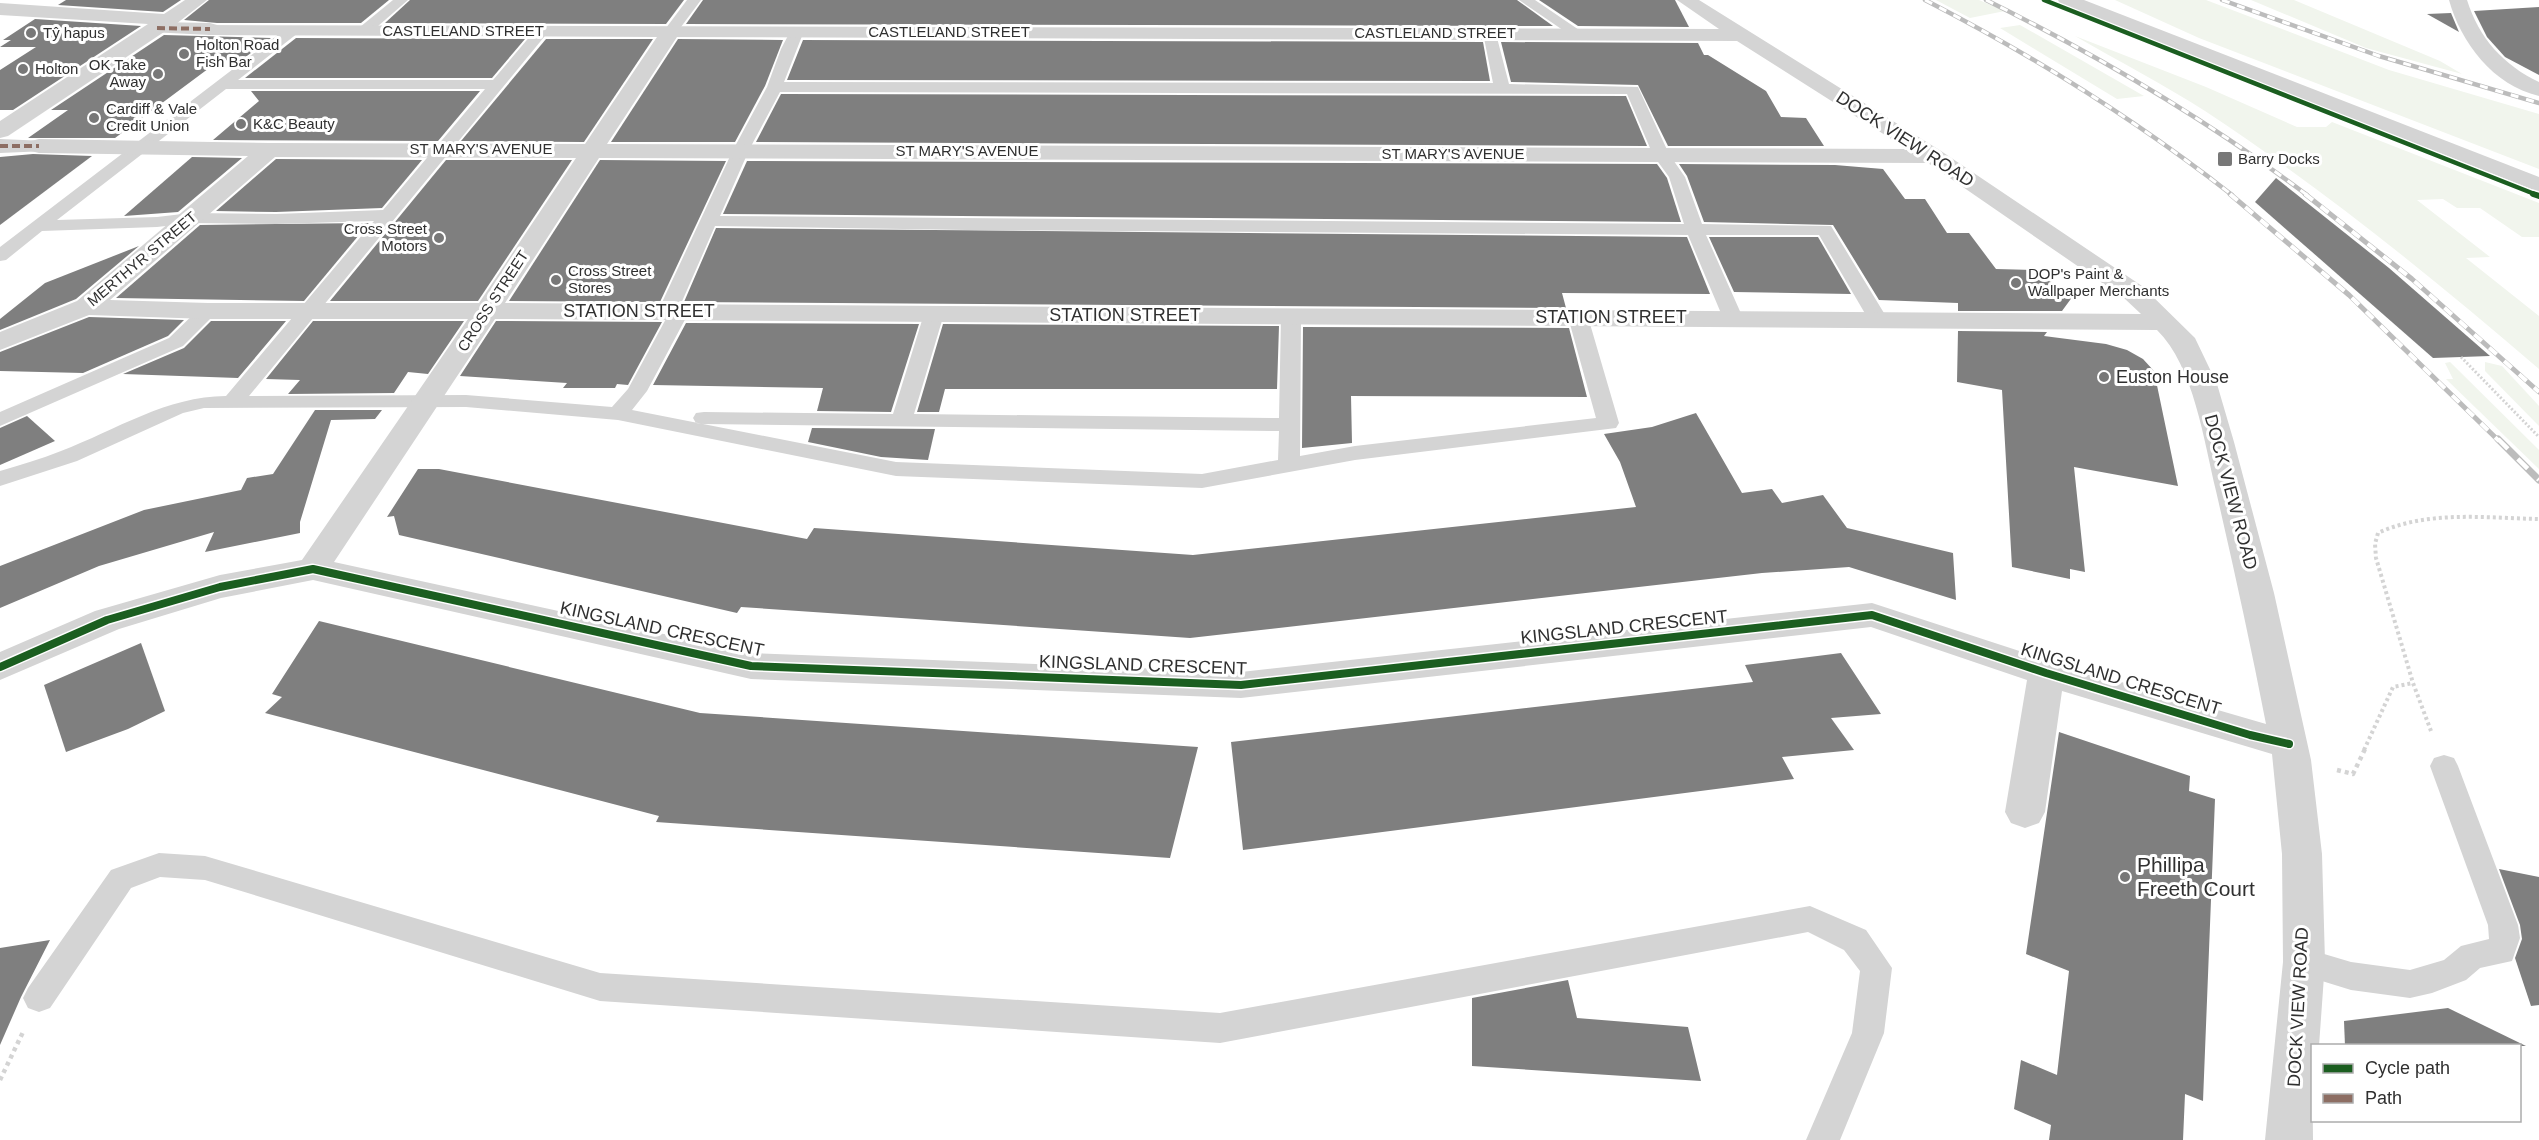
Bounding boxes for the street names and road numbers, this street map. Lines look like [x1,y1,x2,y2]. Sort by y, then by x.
street label: CASTLELAND STREET [382,22,544,39]
street label: CASTLELAND STREET [868,23,1030,40]
street label: CASTLELAND STREET [1354,24,1516,41]
street label: DOCK VIEW ROAD [1832,87,1978,191]
street label: ST MARY'S AVENUE [410,140,552,157]
street label: ST MARY'S AVENUE [896,142,1038,159]
street label: ST MARY'S AVENUE [1382,145,1524,162]
street label: MERTHYR STREET [84,208,200,309]
street label: CROSS STREET [454,247,531,354]
street label: STATION STREET [563,301,715,321]
street label: STATION STREET [1049,305,1201,325]
street label: STATION STREET [1535,307,1687,327]
street label: DOCK VIEW ROAD [2201,412,2261,572]
street label: KINGSLAND CRESCENT [558,598,766,660]
street label: KINGSLAND CRESCENT [1520,606,1728,648]
street label: KINGSLAND CRESCENT [2019,639,2223,719]
street label: KINGSLAND CRESCENT [1039,651,1247,679]
street label: DOCK VIEW ROAD [2284,927,2312,1087]

